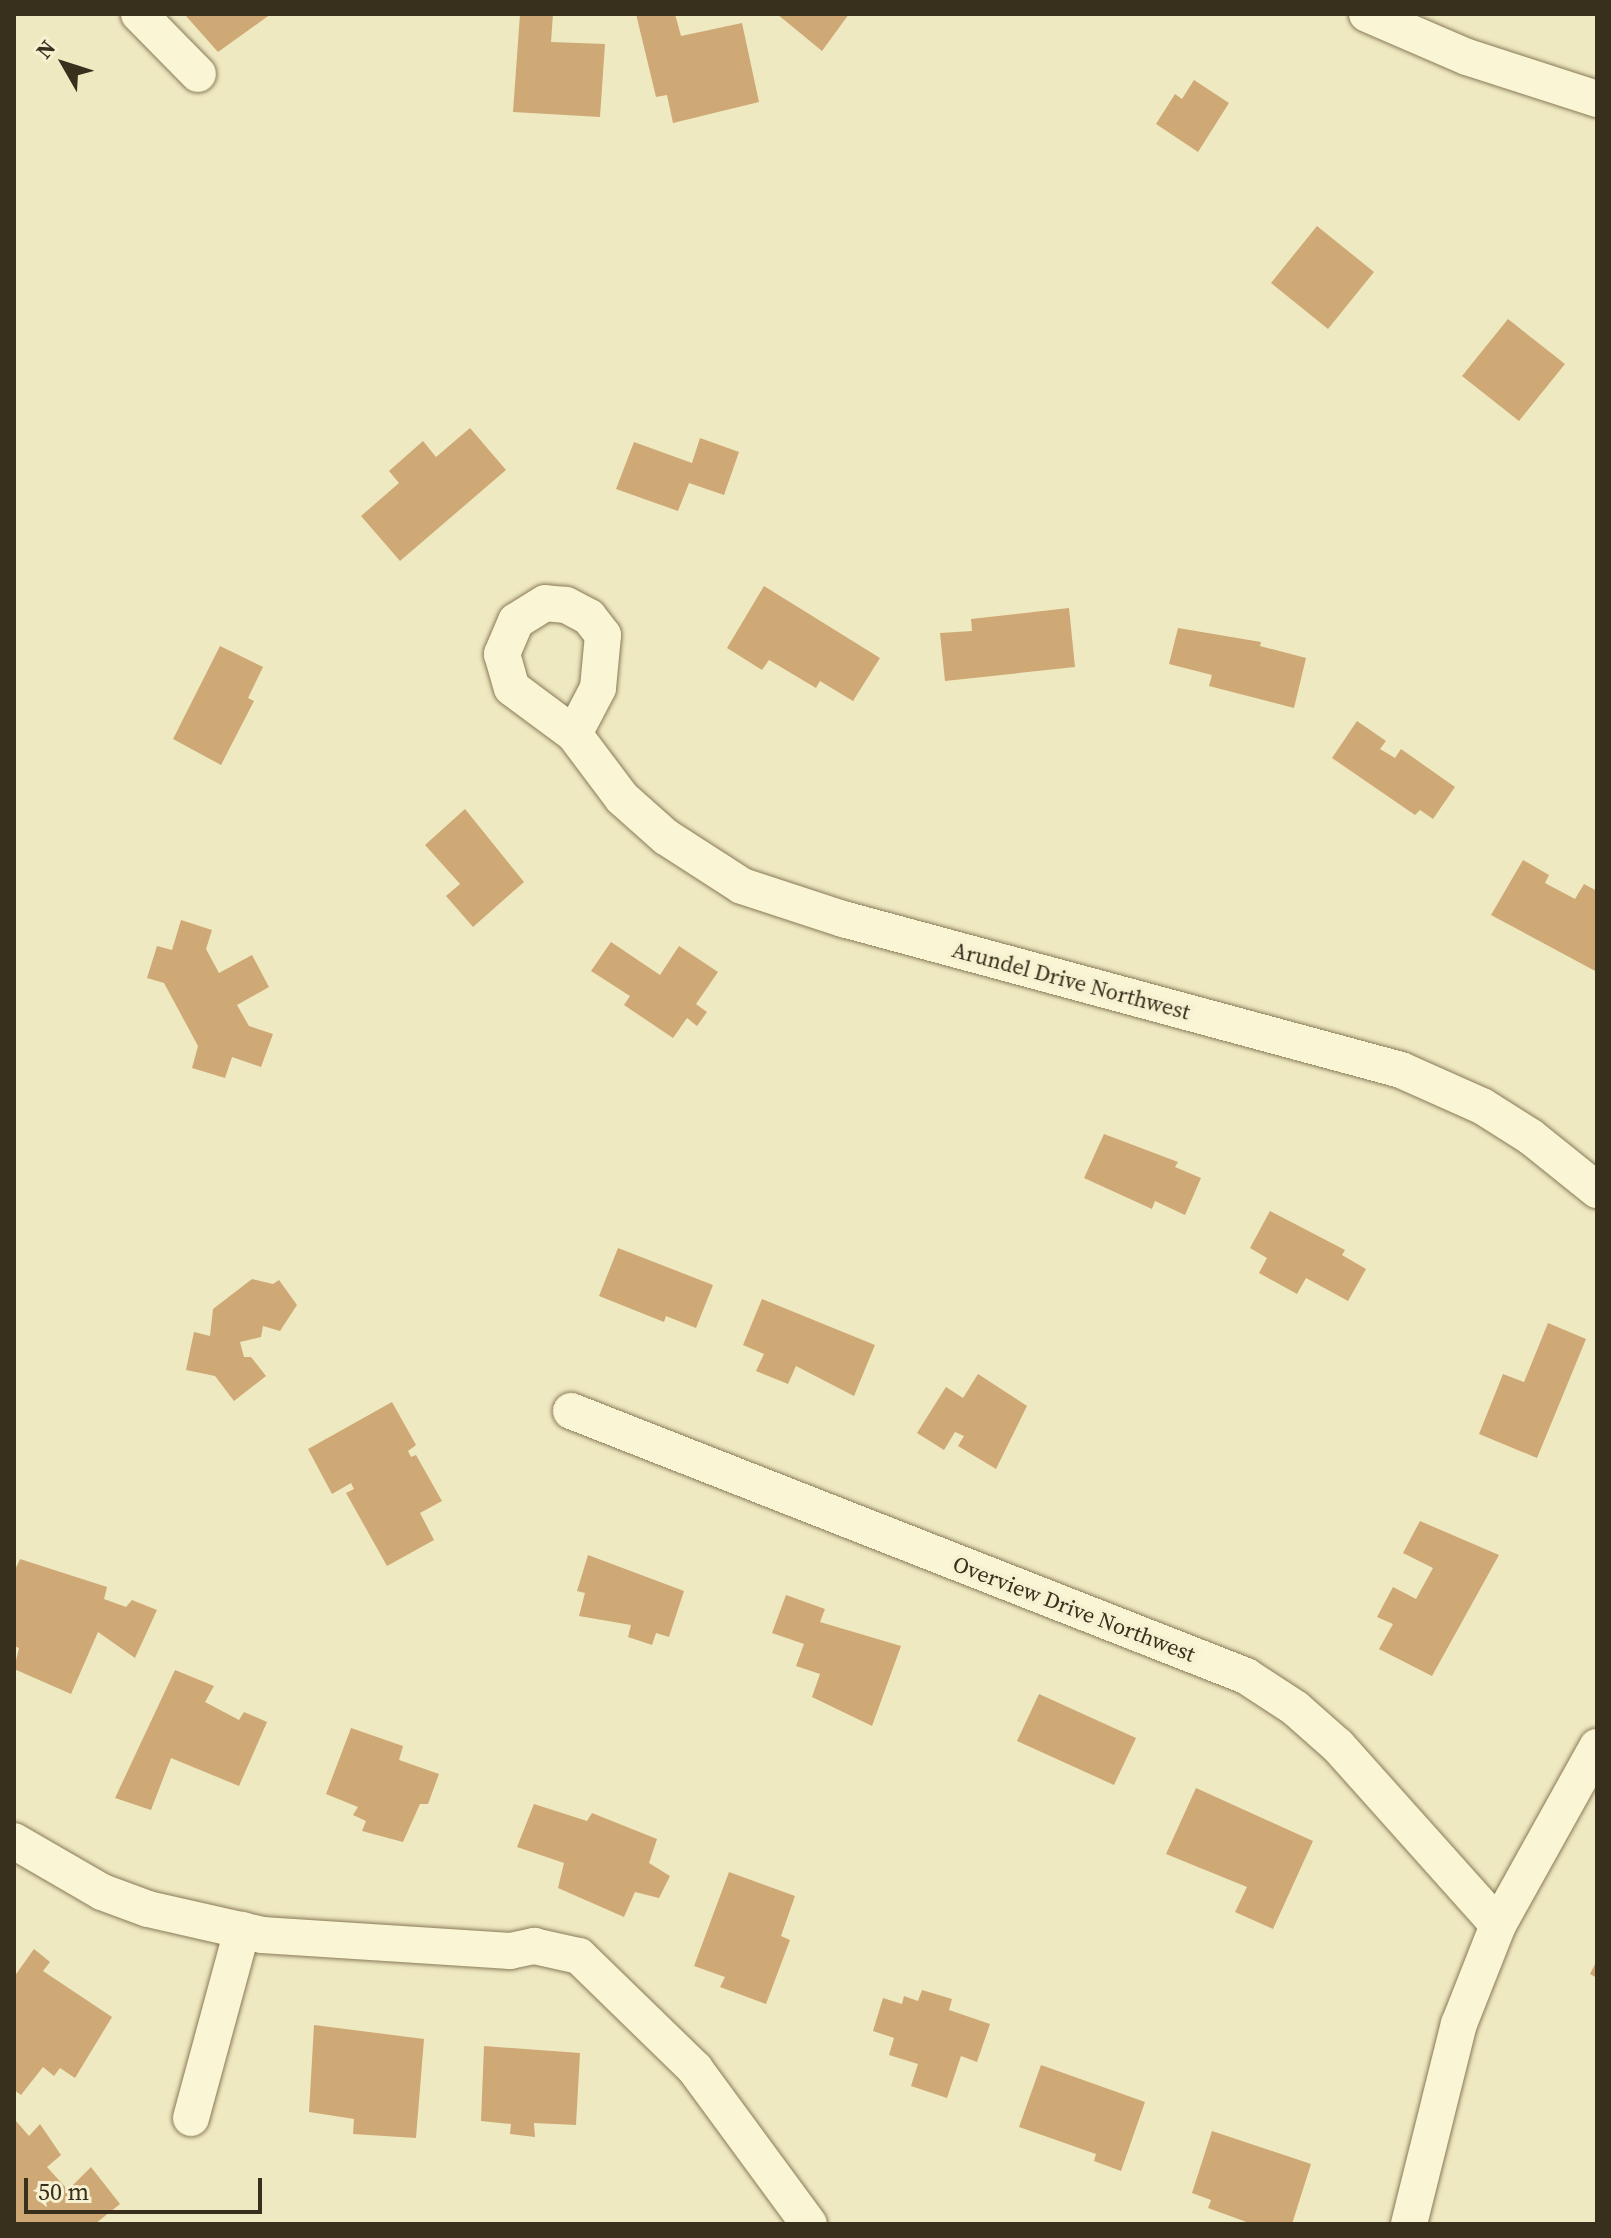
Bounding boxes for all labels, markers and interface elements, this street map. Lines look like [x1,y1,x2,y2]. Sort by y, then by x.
north arrow [24,24,104,104]
text: N [29,33,62,65]
street label: Arundel Drive Northwest [949,937,1193,1025]
street label: Overview Drive Northwest [949,1551,1199,1667]
scale bar [28,2162,266,2212]
text: 50 m [38,2175,89,2208]

